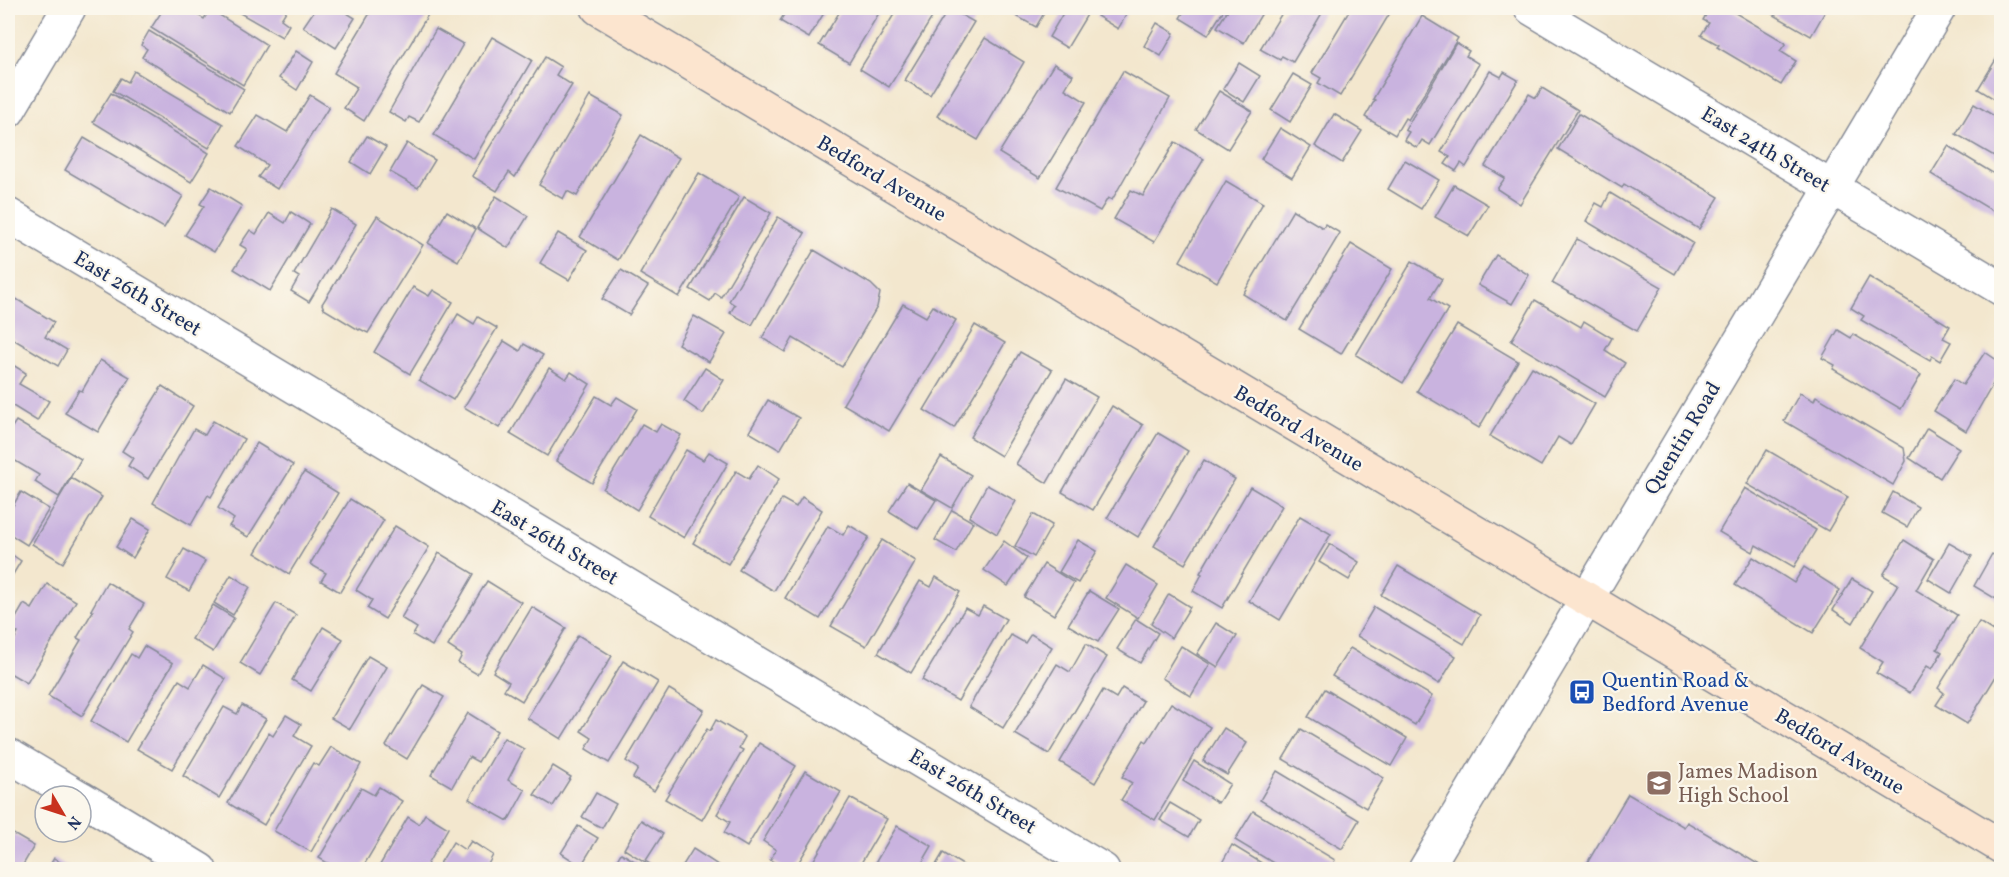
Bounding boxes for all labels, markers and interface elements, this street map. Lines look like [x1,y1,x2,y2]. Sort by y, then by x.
street label: East 24th Street [1695,100,1835,200]
street label: Bedford Avenue [811,129,952,230]
street label: East 26th Street [68,245,207,344]
street label: Quentin Road [1638,377,1729,501]
street label: Bedford Avenue [1228,379,1369,480]
street label: East 26th Street [485,494,624,593]
place label: Quentin Road & Bedford Avenue [1602,667,1749,720]
bus stop icon: Quentin Road & Bedford Avenue [1567,677,1597,707]
street label: Bedford Avenue [1769,702,1910,803]
street label: East 26th Street [903,743,1042,842]
place label: James Madison High School [1678,758,1818,811]
school or university icon: James Madison High School [1644,768,1674,798]
north arrow [33,784,93,844]
text: N [61,811,85,834]

